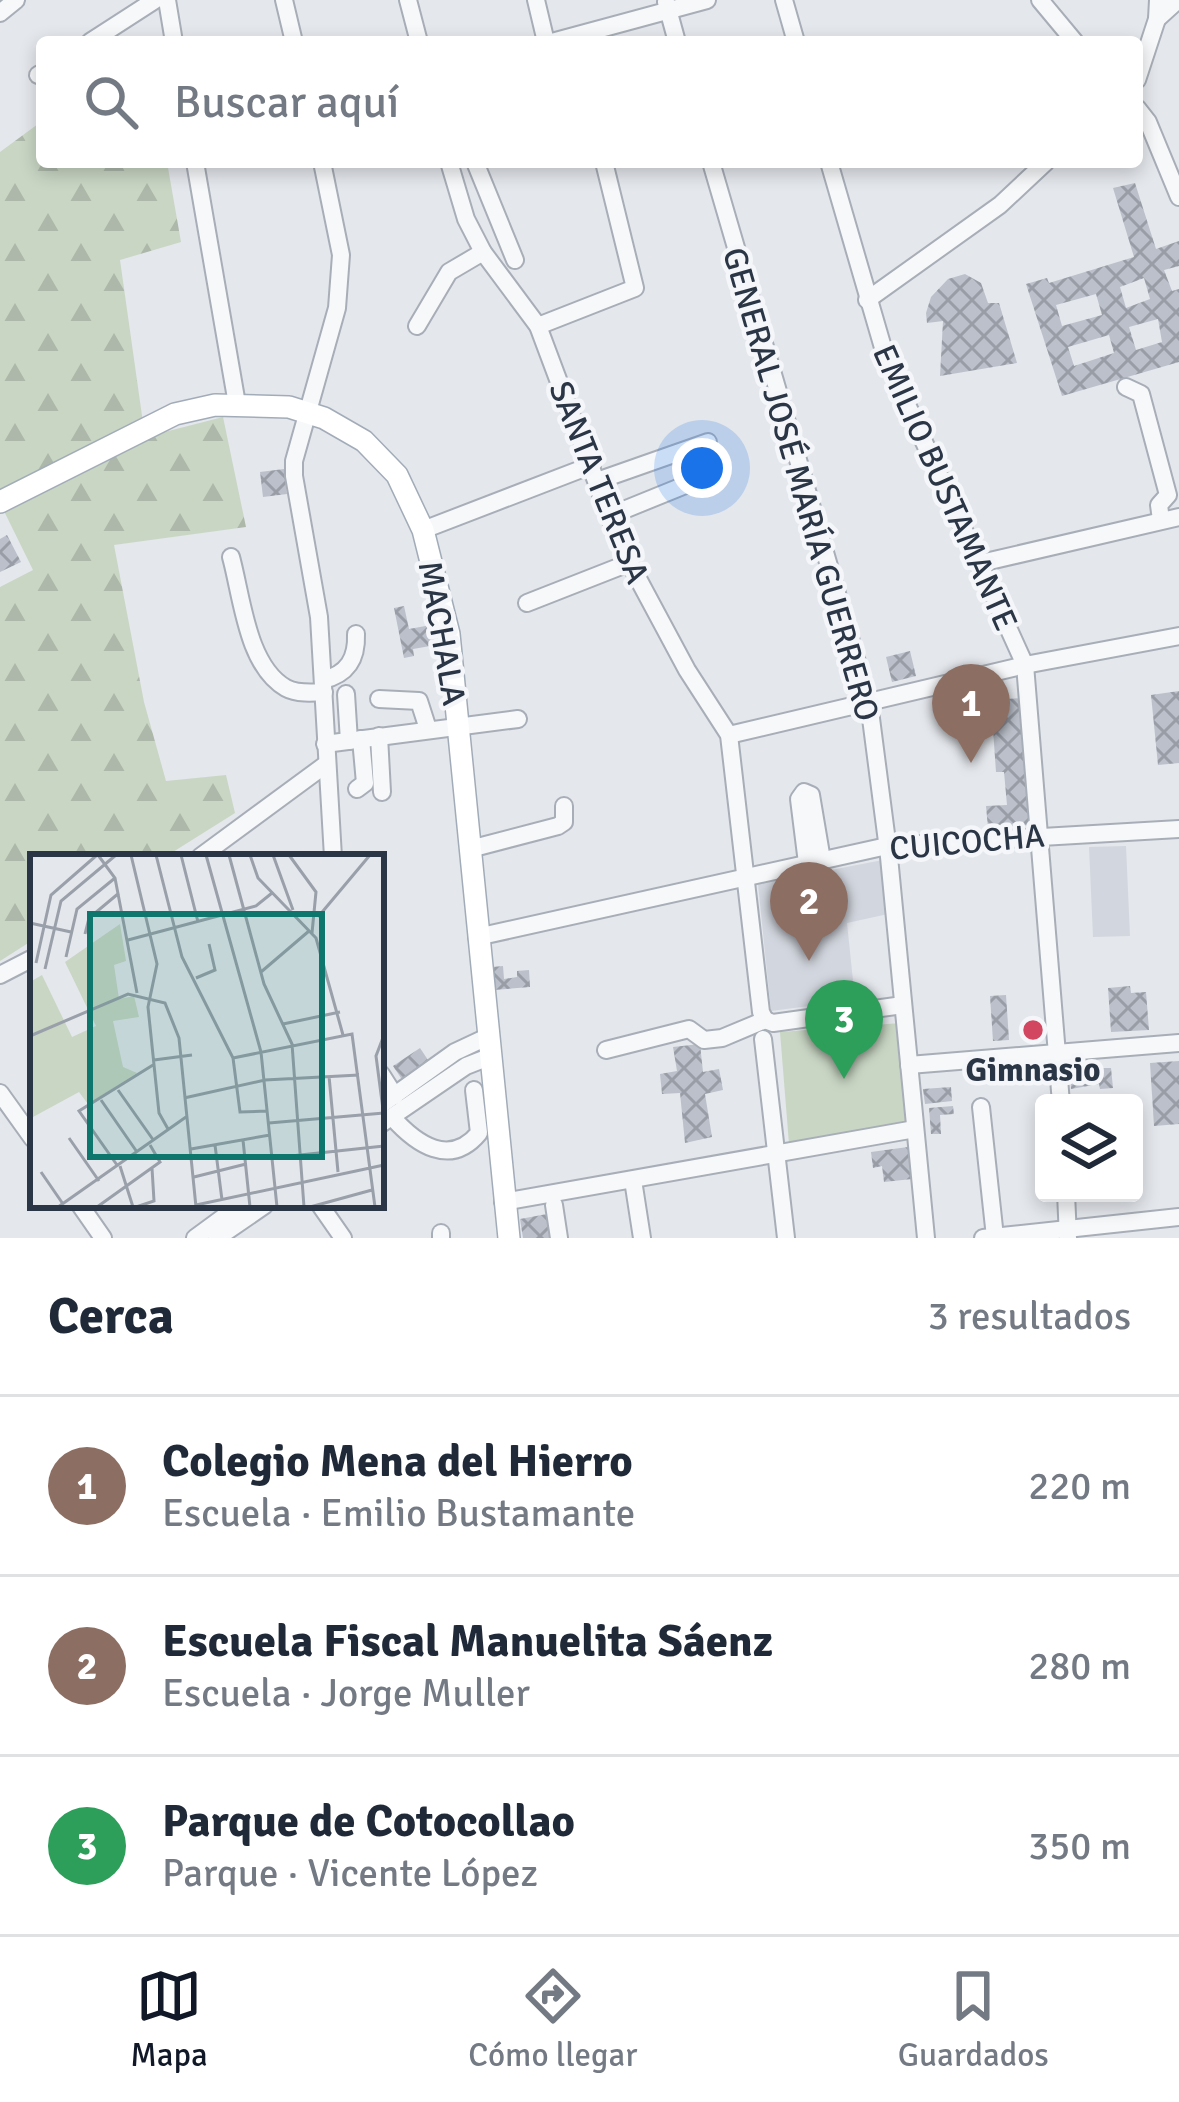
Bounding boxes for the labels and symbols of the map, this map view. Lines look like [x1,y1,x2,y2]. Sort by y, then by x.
street label: GENERAL JOSÉ MARÍA GUERRERO [713,243,888,726]
street label: EMILIO BUSTAMANTE [863,338,1026,637]
street label: SANTA TERESA [539,375,658,590]
your location [672,438,732,498]
street label: MACHALA [409,558,474,709]
pin: 1 [932,664,1010,763]
street label: CUICOCHA [888,815,1046,870]
inset map [30,854,384,1208]
pin: 2 [770,862,848,961]
pin: 3 [805,980,883,1079]
marker: Gimnasio [1020,1017,1046,1043]
place label: Gimnasio [966,1050,1100,1091]

